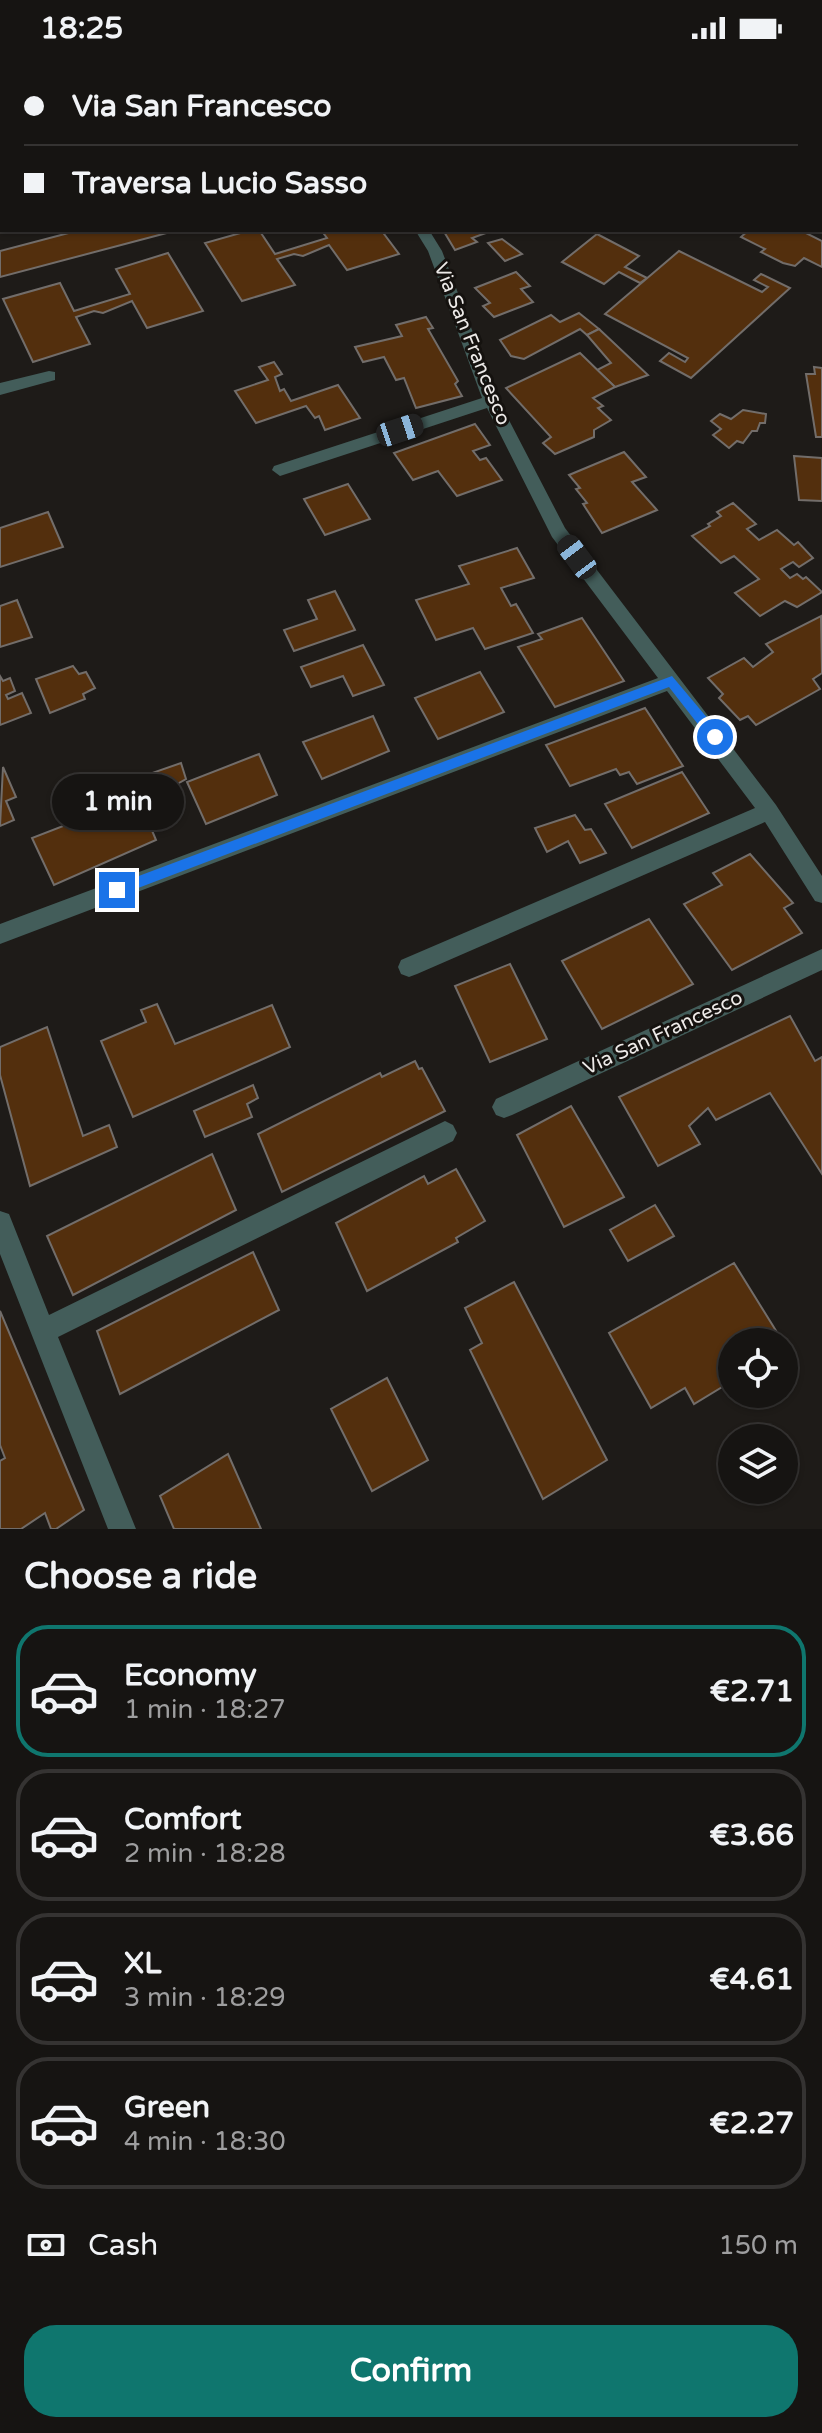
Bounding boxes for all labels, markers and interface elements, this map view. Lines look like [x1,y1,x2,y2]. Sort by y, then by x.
text: 18:25 [40,10,123,47]
text: Via San Francesco [72,88,331,125]
text: Traversa Lucio Sasso [72,165,367,202]
street label: Via San Francesco [428,259,516,429]
car [373,411,427,449]
car [553,531,601,583]
route start [697,719,733,755]
callout: 1 min [51,774,183,830]
text: 1 min [83,786,153,817]
route end [99,872,135,908]
street label: Via San Francesco [580,986,746,1080]
map controls [718,1328,798,1504]
button: locate [718,1328,798,1408]
button: layers [718,1424,798,1504]
text: Choose a ride [24,1555,257,1598]
icon: car [28,1655,100,1727]
text: Economy [124,1657,257,1694]
text: €2.71 [710,1673,794,1710]
text: 1 min · 18:27 [124,1694,286,1725]
icon: car [28,1799,100,1871]
text: Comfort [124,1801,242,1838]
text: €3.66 [709,1817,794,1854]
text: 2 min · 18:28 [124,1838,286,1869]
icon: car [28,1943,100,2015]
text: XL [124,1945,161,1982]
text: €4.61 [709,1961,794,1998]
text: 3 min · 18:29 [124,1982,286,2013]
icon: car [28,2087,100,2159]
text: Green [124,2089,210,2126]
text: €2.27 [709,2105,794,2142]
text: 4 min · 18:30 [124,2126,286,2157]
icon: cash [24,2223,68,2267]
text: Cash [88,2227,158,2264]
text: 150 m [718,2230,798,2261]
button: Confirm [24,2325,798,2417]

